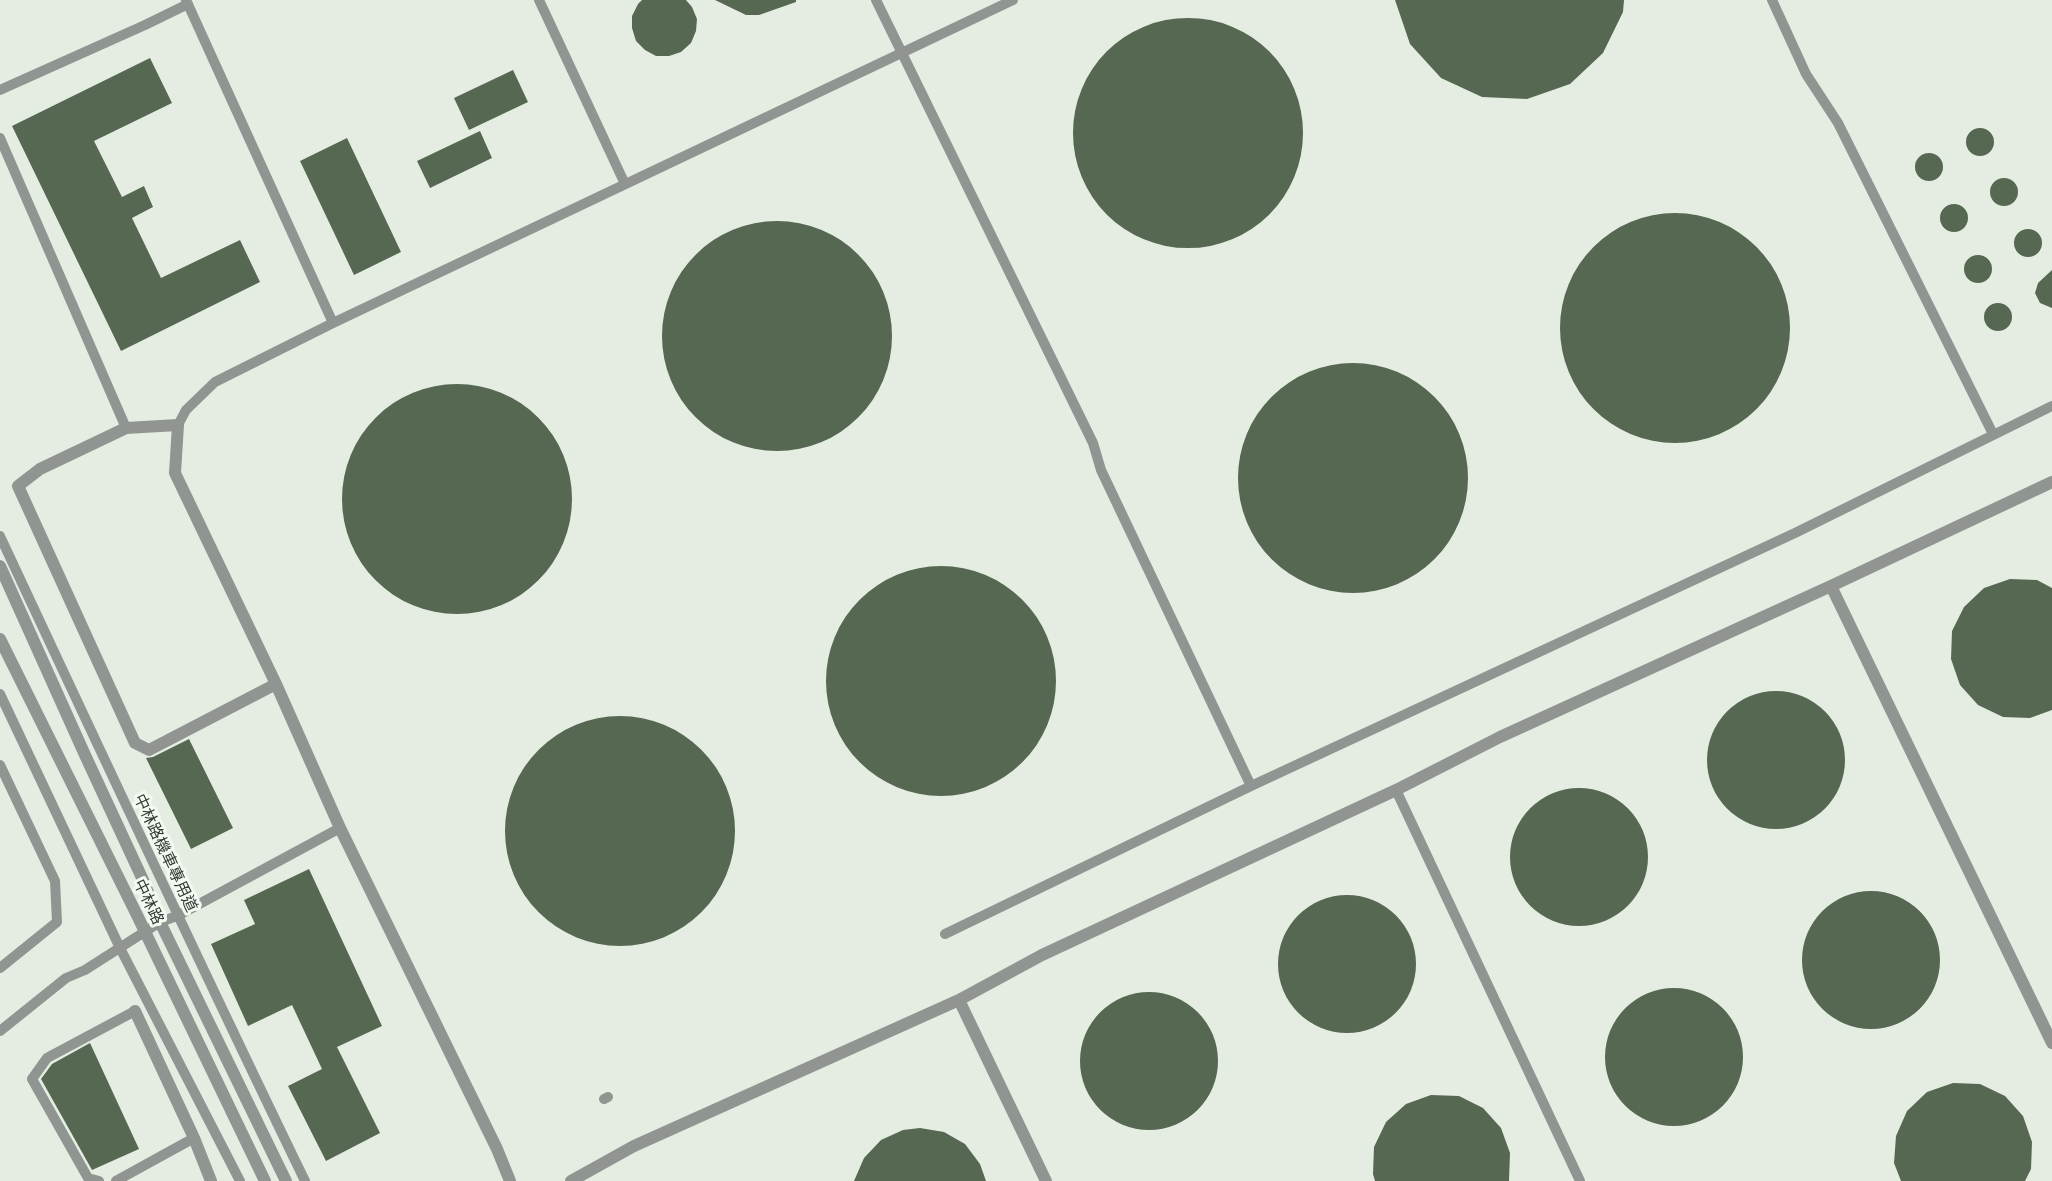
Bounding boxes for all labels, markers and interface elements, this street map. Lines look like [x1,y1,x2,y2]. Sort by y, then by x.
street label: 中林路機車專用道 [129,791,201,915]
street label: 中林路 [129,876,167,928]

